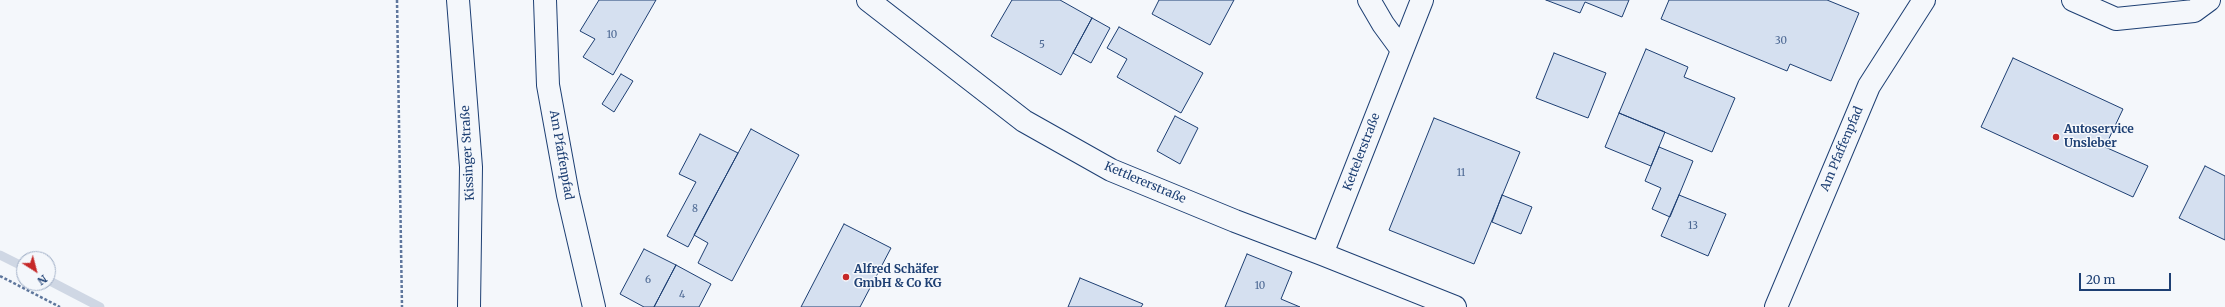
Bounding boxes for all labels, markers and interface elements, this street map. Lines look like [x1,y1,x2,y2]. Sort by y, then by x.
house number: 10 [607,29,617,41]
house number: 30 [1775,35,1787,47]
house number: 5 [1039,39,1045,51]
street label: Am Pfaffenpfad [1818,104,1866,194]
street label: Kissinger Straße [458,105,478,201]
street label: Am Pfaffenpfad [546,109,576,201]
street label: Kettelerstraße [1341,111,1383,193]
place label: Autoservice Unsleber [2064,123,2134,151]
marker: Autoservice Unsleber [2051,132,2061,142]
street label: Kettlererstraße [1102,159,1188,207]
house number: 11 [1457,167,1465,179]
house number: 8 [692,203,698,215]
house number: 13 [1688,220,1698,232]
north arrow [16,251,56,291]
place label: Alfred Schäfer GmbH & Co KG [854,263,942,291]
scale bar [2081,265,2173,291]
text: N [35,272,50,288]
marker: Alfred Schäfer GmbH & Co KG [841,272,851,282]
text: 20 m [2086,272,2115,287]
house number: 6 [645,274,651,286]
house number: 10 [1255,280,1265,292]
house number: 4 [679,289,685,301]

